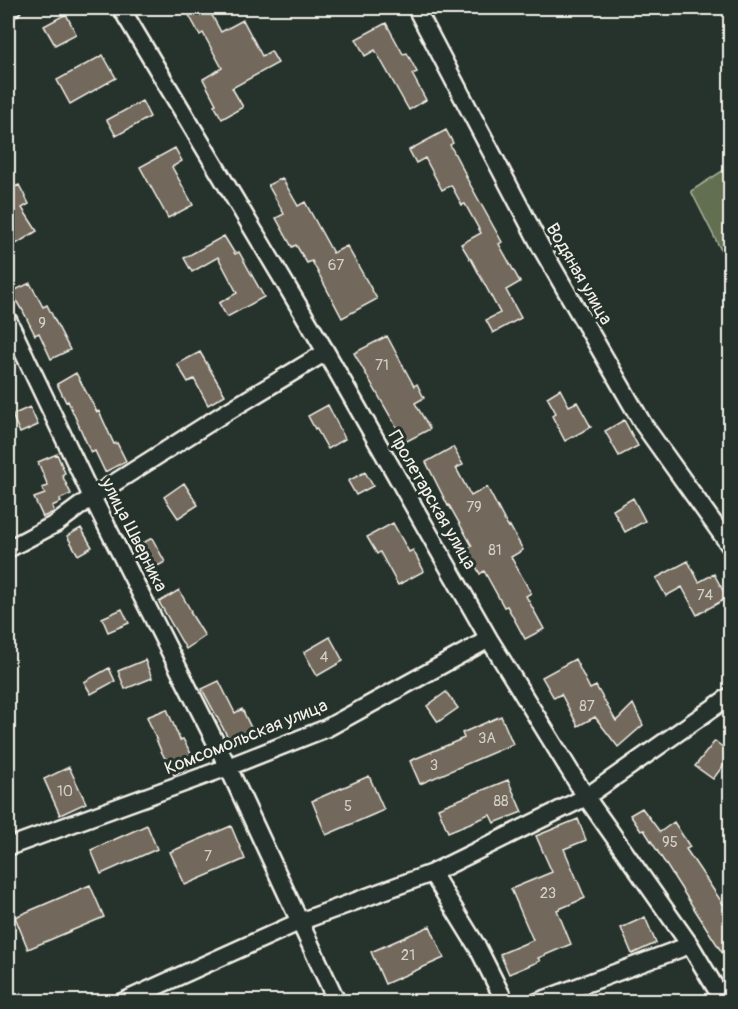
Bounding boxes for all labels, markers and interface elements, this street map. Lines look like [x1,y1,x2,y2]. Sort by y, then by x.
street label: Водяная улица [541,219,617,329]
house number: 67 [328,256,344,275]
house number: 9 [38,314,46,333]
house number: 71 [375,356,389,375]
street label: Пролетарская улица [383,426,481,574]
street label: улица Шверника [95,473,172,596]
house number: 79 [466,498,482,517]
house number: 81 [488,541,502,560]
house number: 74 [697,586,714,605]
house number: 4 [320,648,329,667]
street label: Комсомольская улица [161,694,331,780]
house number: 87 [579,697,595,716]
house number: 3А [478,729,496,748]
house number: 3 [430,756,438,775]
house number: 10 [57,782,73,801]
house number: 88 [493,792,509,811]
house number: 5 [344,797,352,816]
house number: 95 [662,833,678,852]
house number: 7 [204,847,212,866]
house number: 23 [540,884,556,903]
house number: 21 [401,946,415,965]

